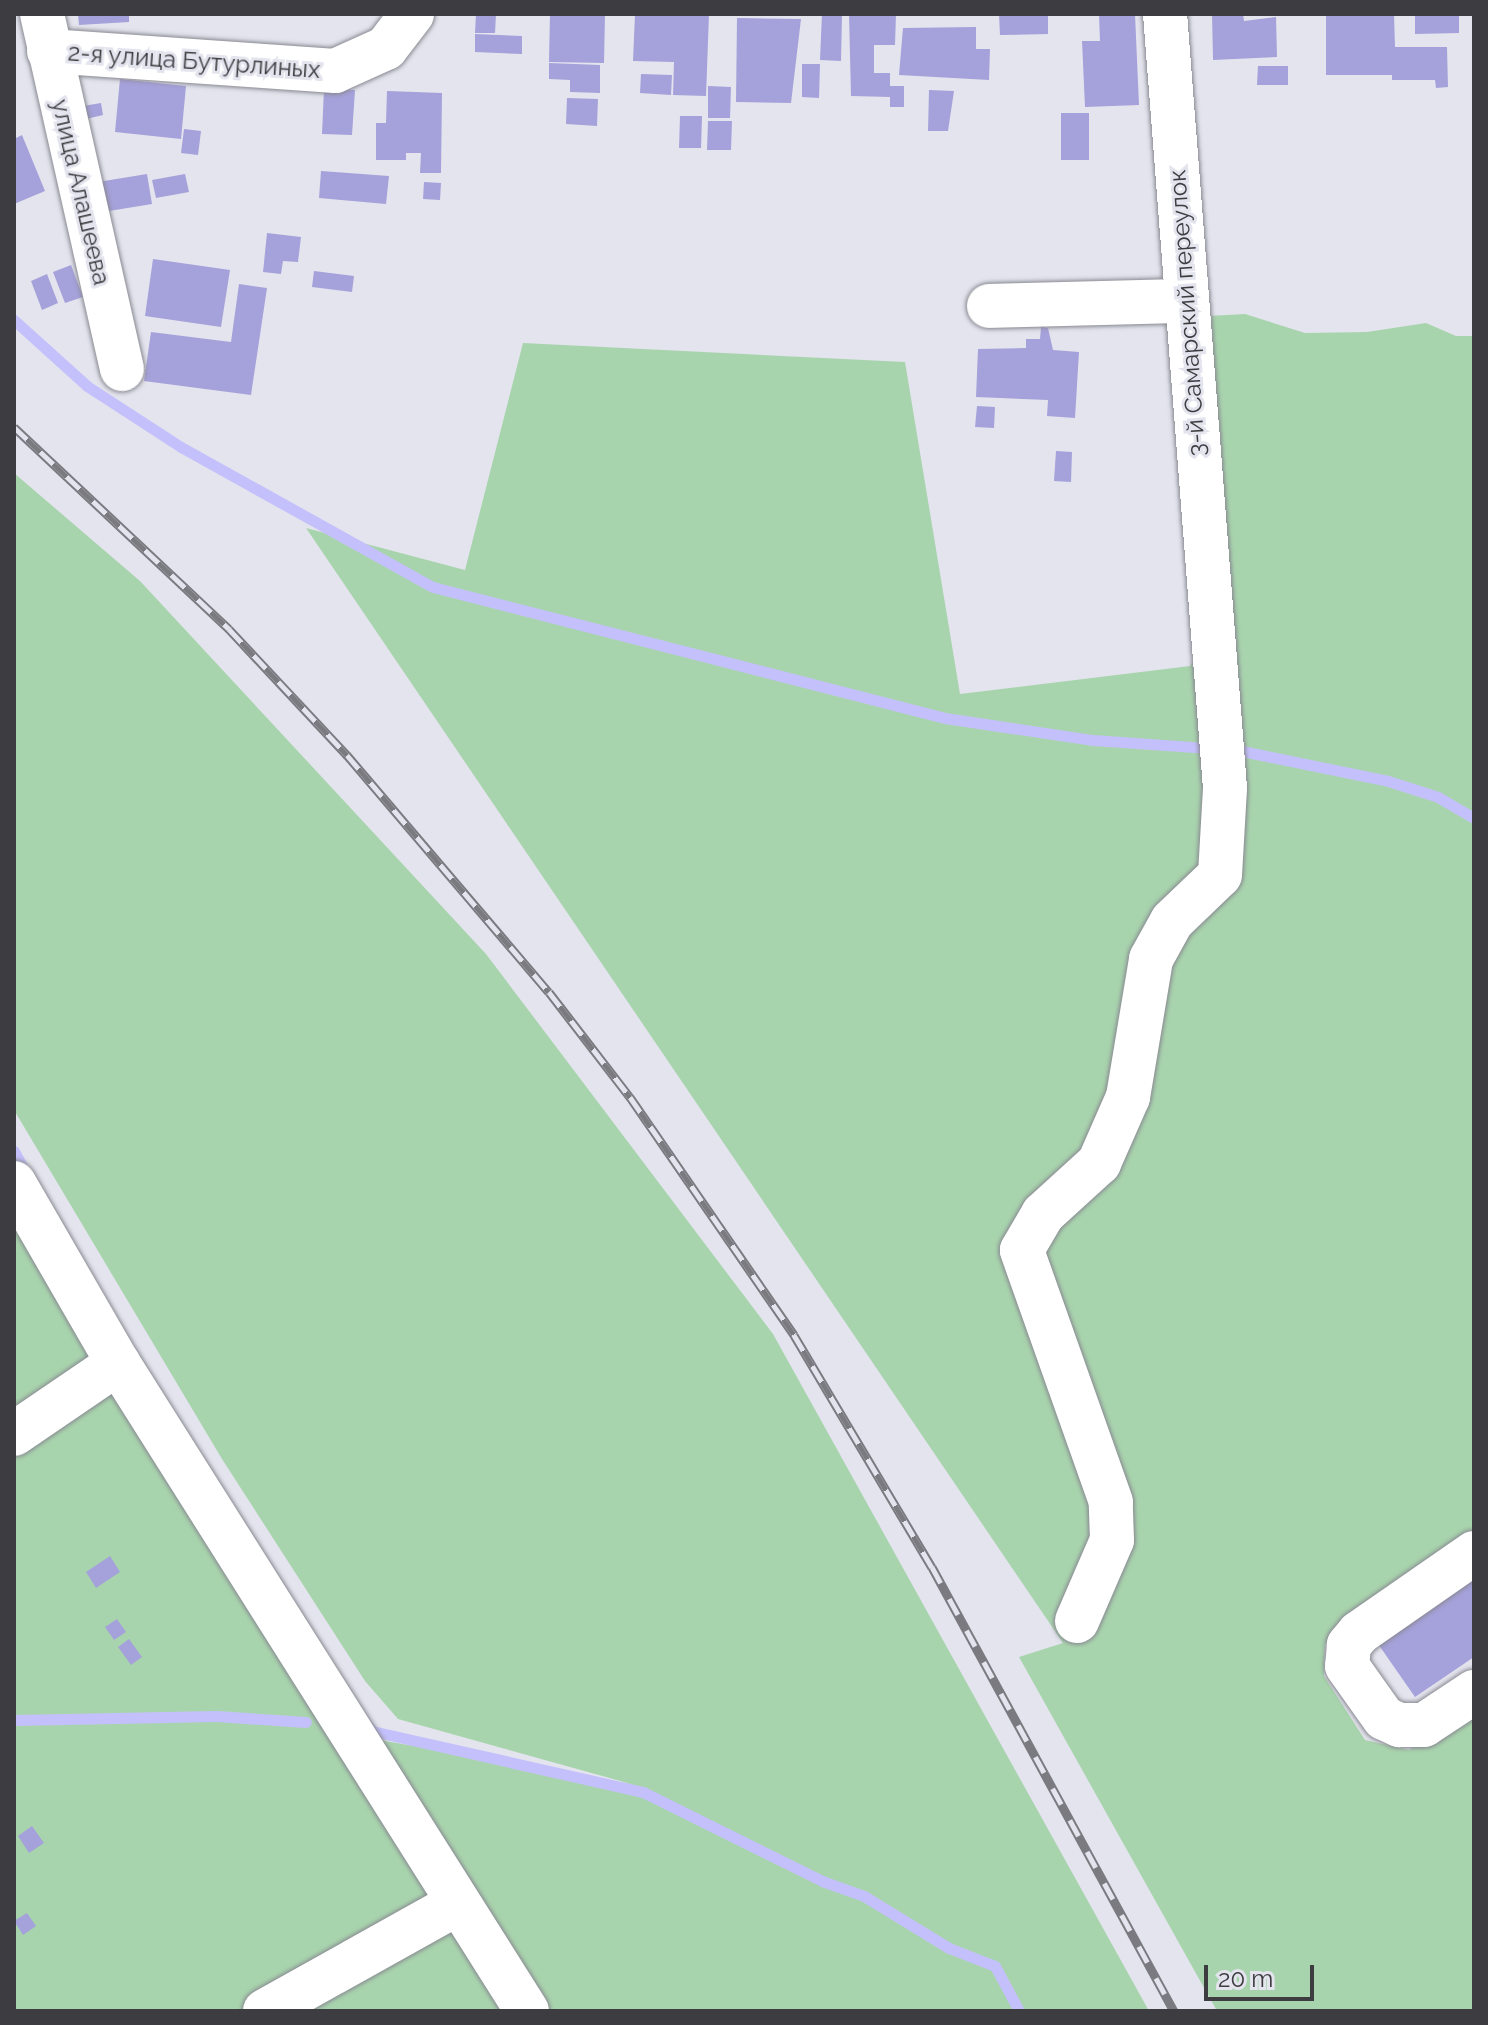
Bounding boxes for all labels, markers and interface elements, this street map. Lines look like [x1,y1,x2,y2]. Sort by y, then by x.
street label: 2-я улица Бутурлиных [67,38,321,84]
street label: улица Алашеева [46,96,116,288]
street label: 3-й Самарский переулок [1163,169,1211,457]
scale bar [1208,1949,1318,1999]
text: 20 m [1218,1964,1273,1993]

